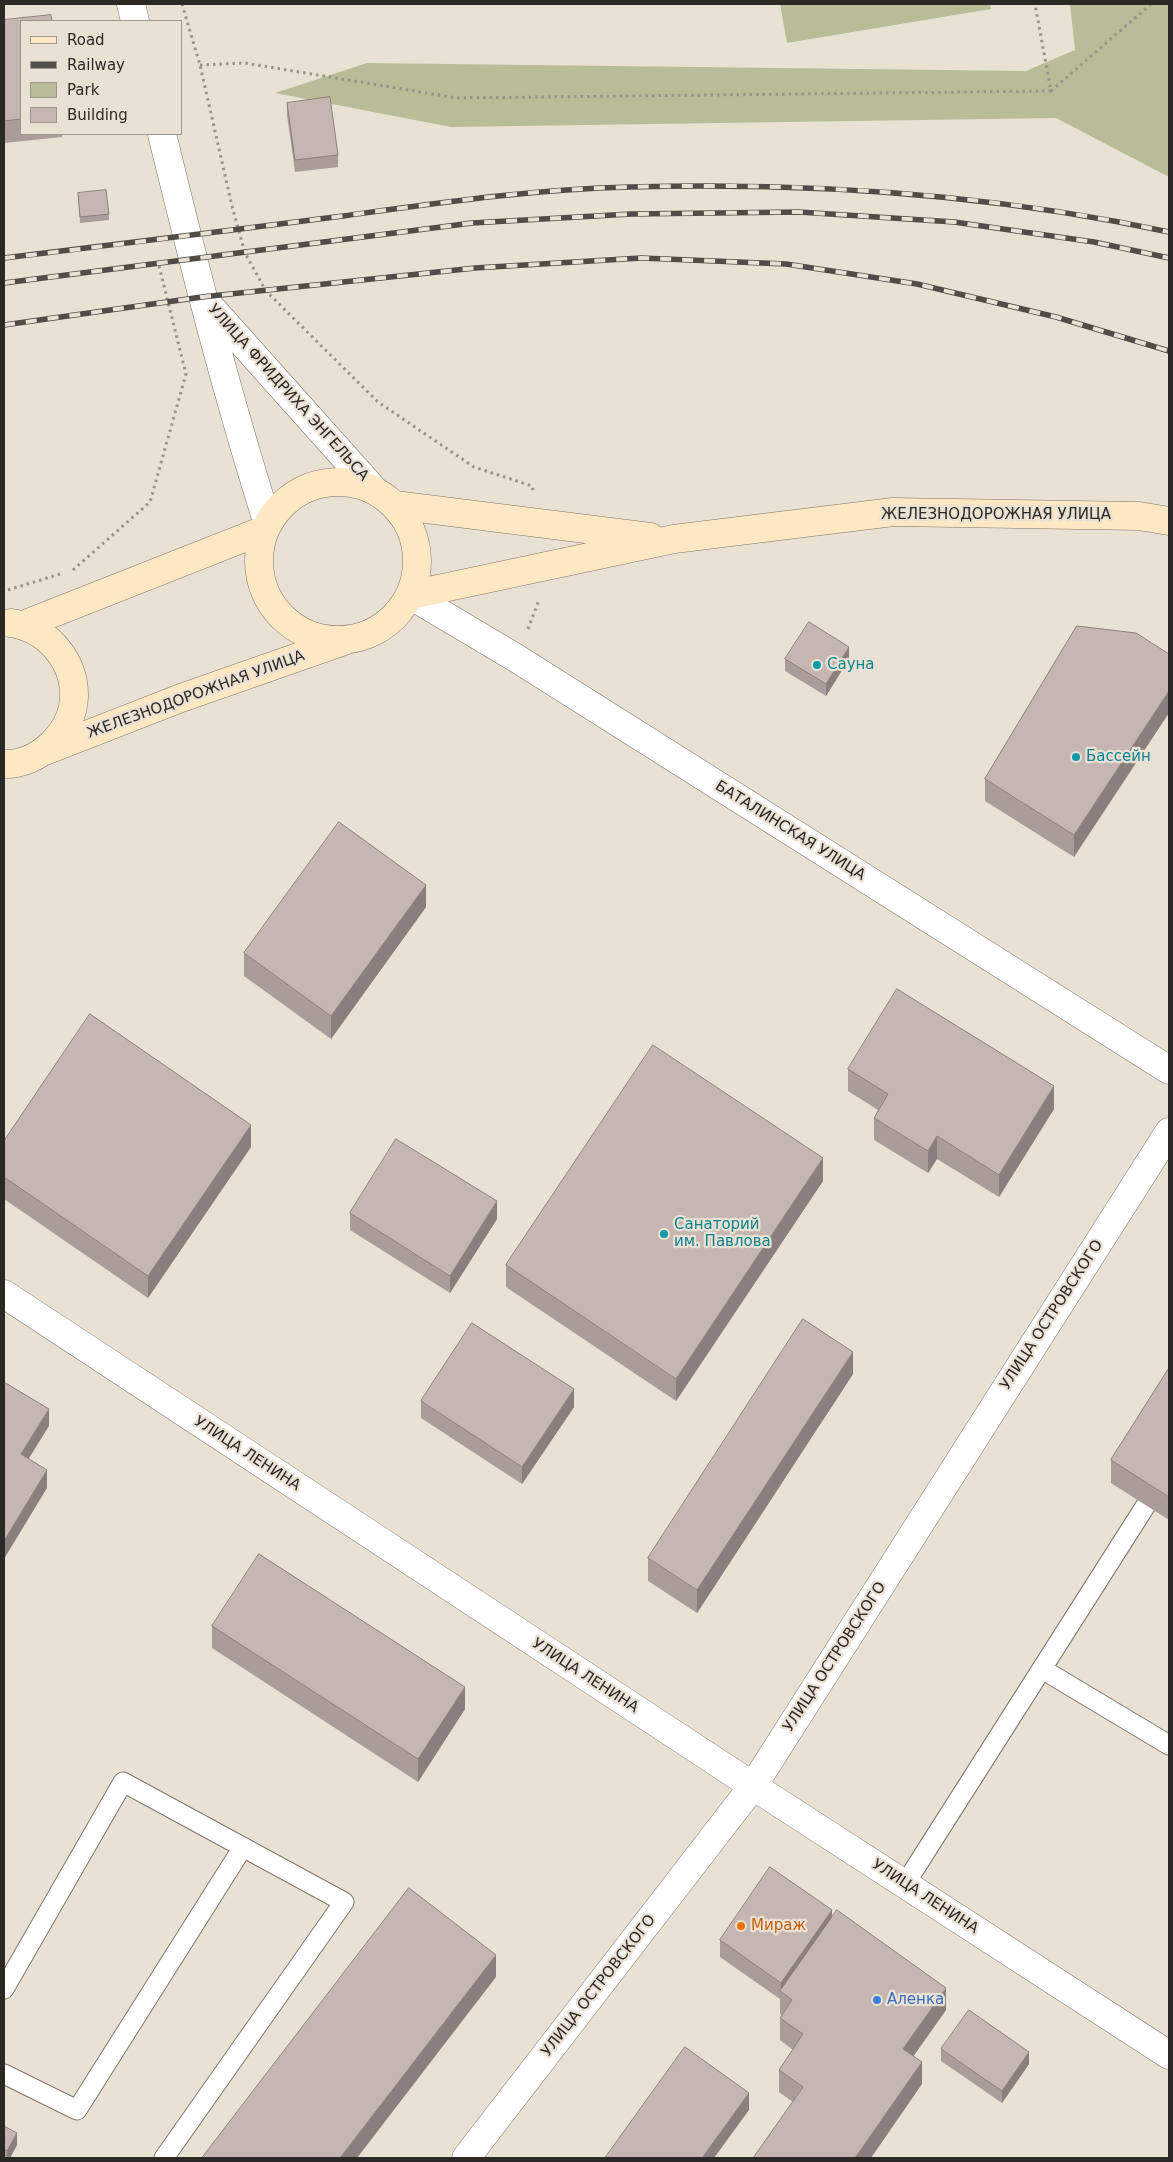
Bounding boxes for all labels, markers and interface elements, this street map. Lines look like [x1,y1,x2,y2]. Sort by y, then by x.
legend [20,20,182,135]
text: Road [67,31,105,49]
text: Railway [67,56,125,74]
text: Park [67,81,99,99]
text: Building [67,106,128,124]
street label: УЛИЦА ФРИДРИХА ЭНГЕЛЬСА [204,301,372,485]
street label: ЖЕЛЕЗНОДОРОЖНАЯ УЛИЦА [881,506,1111,524]
street label: ЖЕЛЕЗНОДОРОЖНАЯ УЛИЦА [85,647,307,743]
place label: Сауна [827,656,875,674]
marker: Сауна [811,659,823,671]
place label: Бассейн [1086,748,1151,766]
marker: Бассейн [1070,751,1082,763]
street label: БАТАЛИНСКАЯ УЛИЦА [712,777,868,885]
place label: Санаторий им. Павлова [674,1216,771,1251]
marker: Санаторий им. Павлова [658,1228,670,1240]
street label: УЛИЦА ОСТРОВСКОГО [997,1237,1107,1393]
street label: УЛИЦА ЛЕНИНА [190,1413,304,1495]
street label: УЛИЦА ОСТРОВСКОГО [780,1579,890,1735]
street label: УЛИЦА ЛЕНИНА [528,1635,642,1717]
street label: УЛИЦА ЛЕНИНА [868,1856,982,1938]
street label: УЛИЦА ОСТРОВСКОГО [538,1912,660,2060]
place label: Мираж [751,1917,806,1935]
marker: Мираж [735,1920,747,1932]
place label: Аленка [887,1991,944,2009]
marker: Аленка [871,1994,883,2006]

